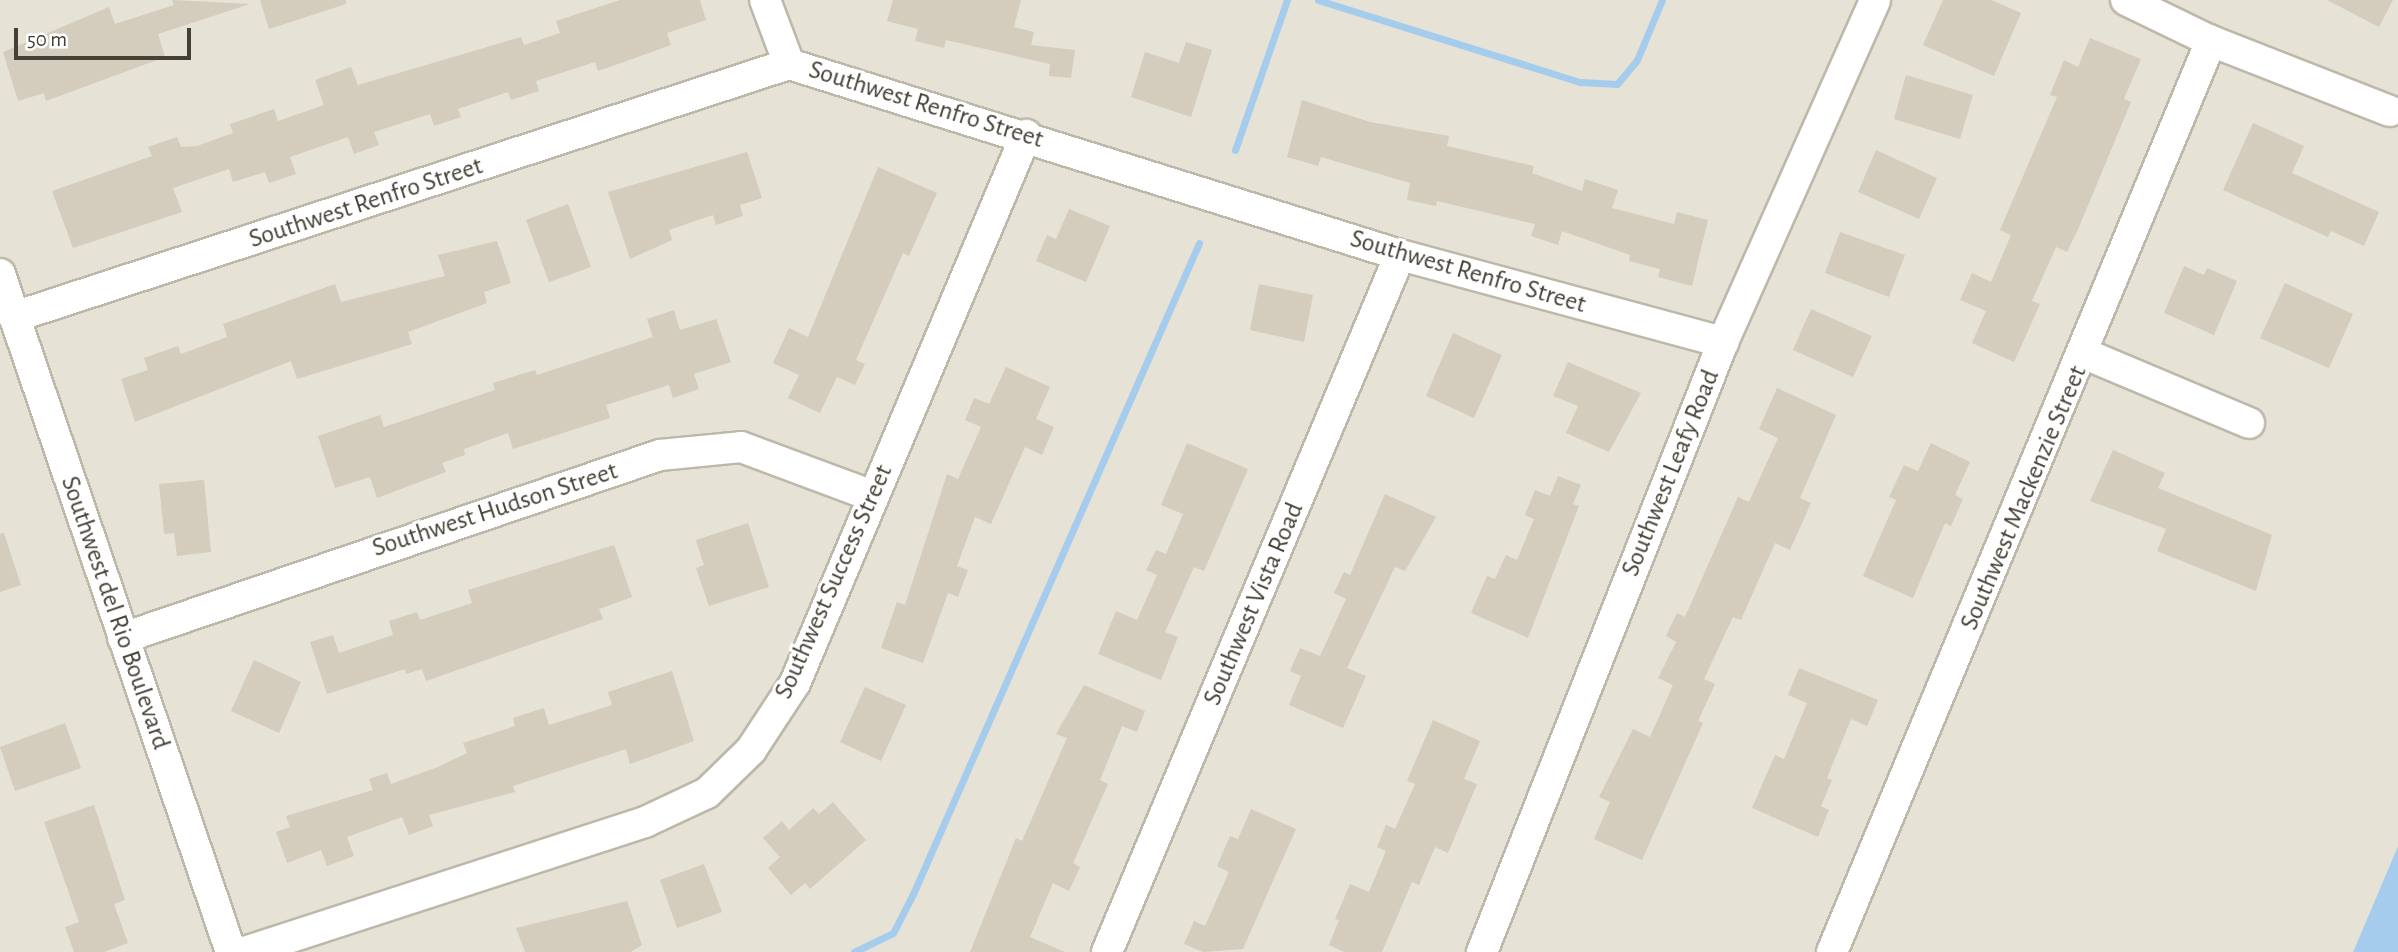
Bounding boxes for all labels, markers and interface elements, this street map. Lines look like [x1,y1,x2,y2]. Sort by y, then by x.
scale bar [18,14,194,58]
text: 50 m [27,29,67,50]
street label: Southwest Renfro Street [805,54,1047,156]
street label: Southwest Renfro Street [245,151,487,255]
street label: Southwest Renfro Street [1347,223,1589,321]
street label: Southwest Mackenzie Street [1954,361,2094,635]
street label: Southwest Leafy Road [1615,365,1727,581]
street label: Southwest Hudson Street [369,456,621,564]
street label: Southwest Success Street [768,460,900,704]
street label: Southwest del Rio Boulevard [54,472,176,754]
street label: Southwest Vista Road [1197,498,1311,710]

